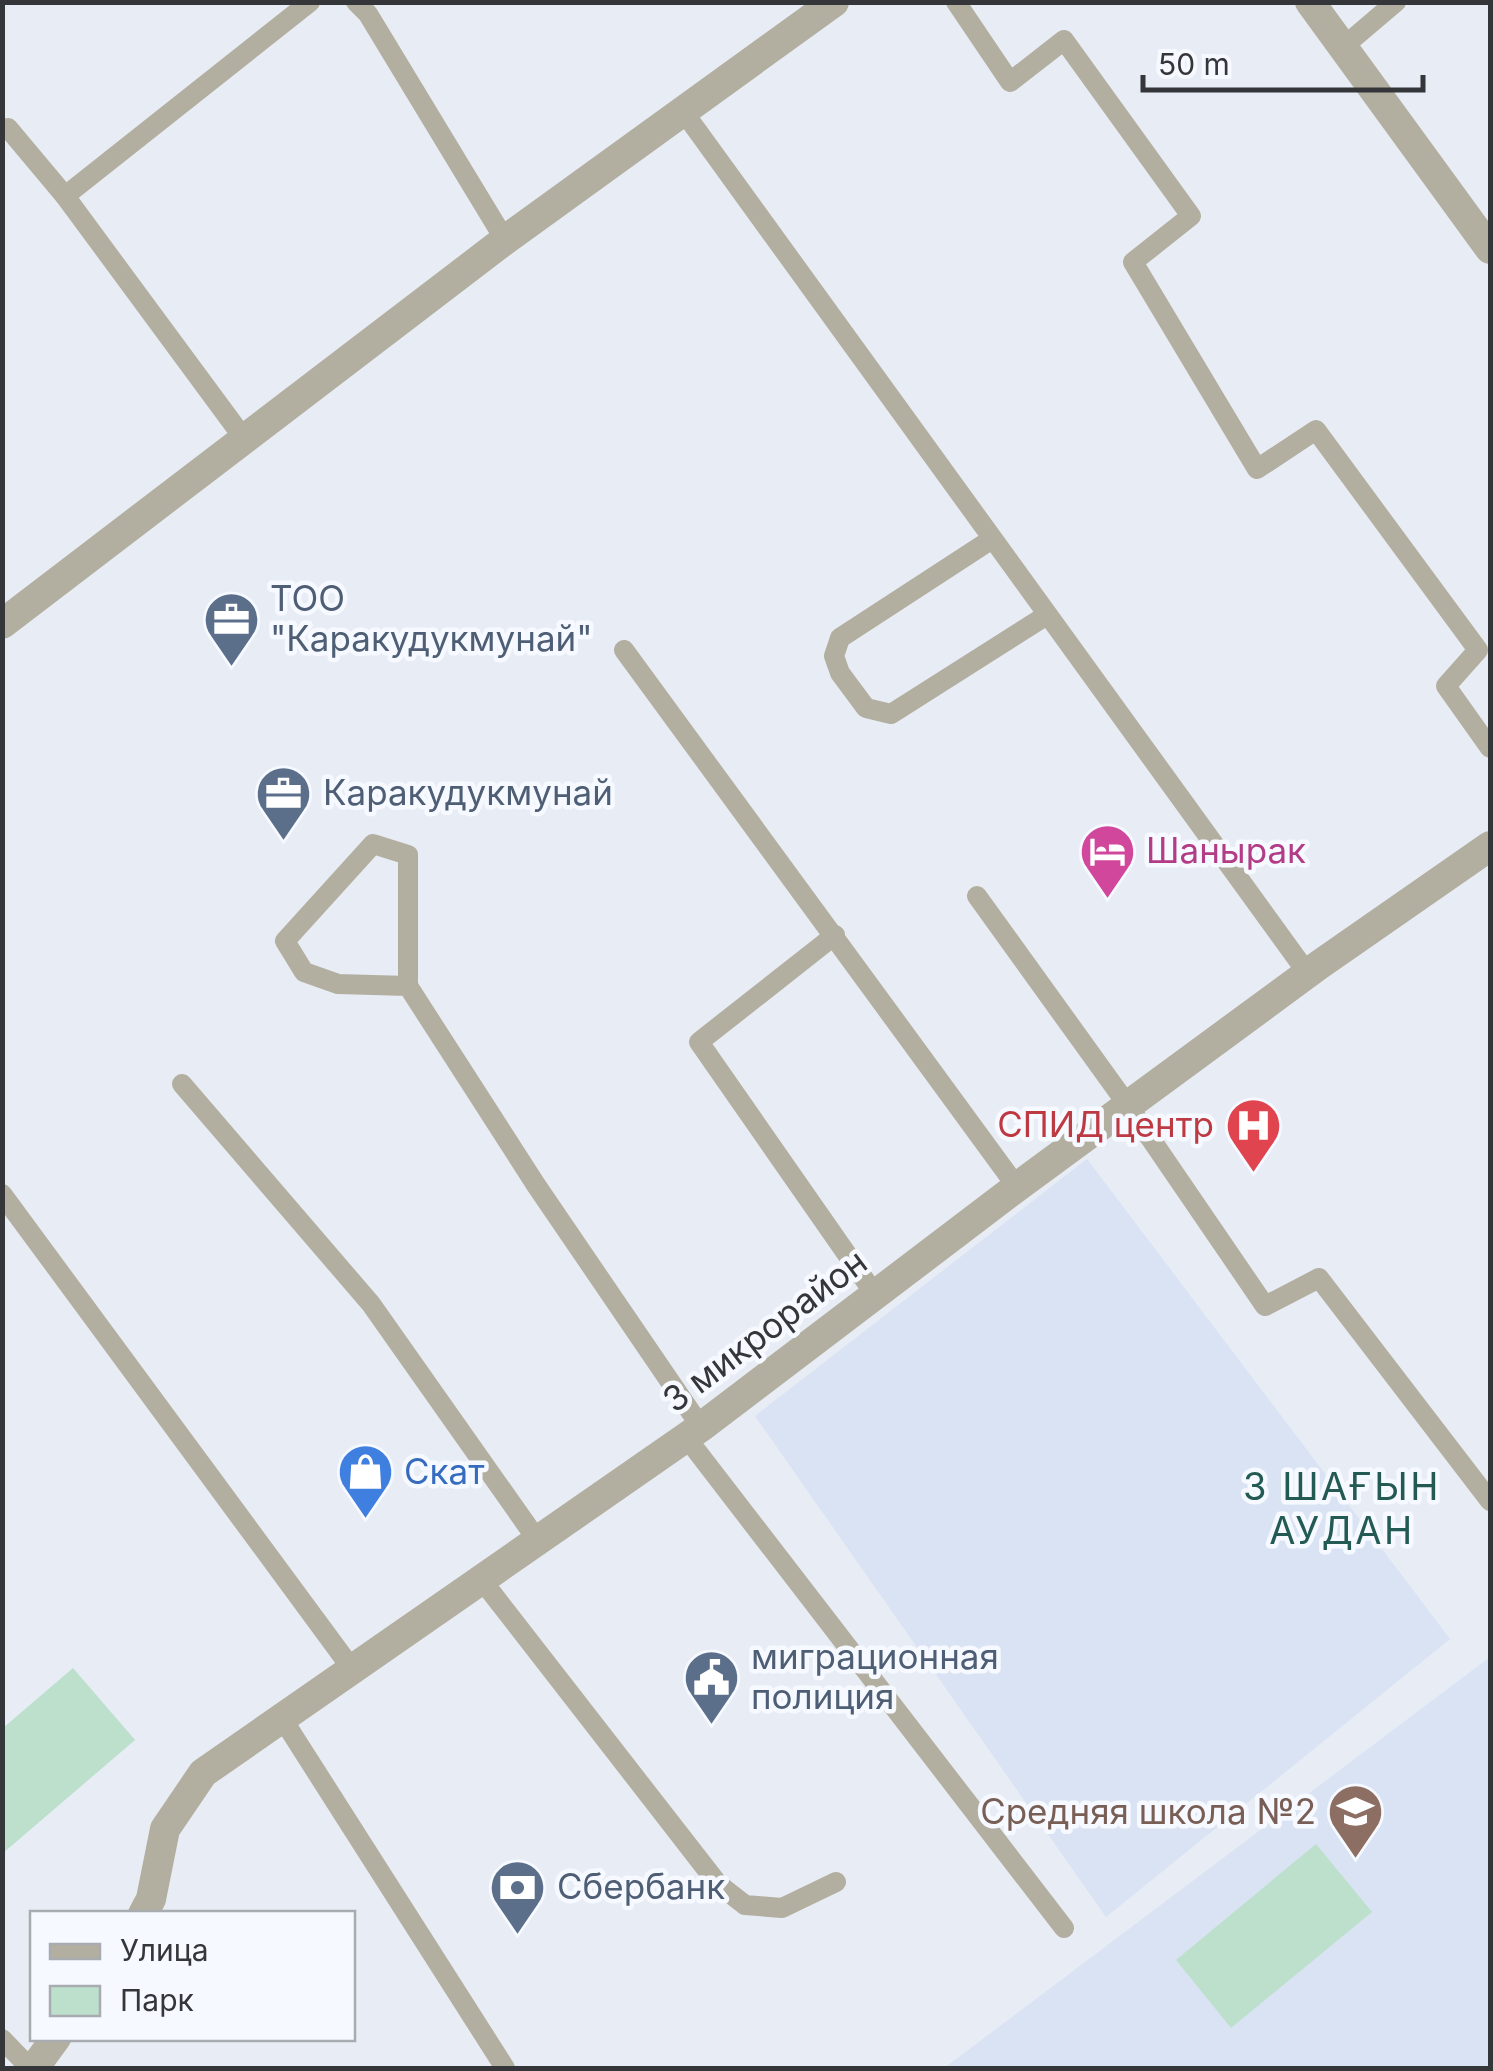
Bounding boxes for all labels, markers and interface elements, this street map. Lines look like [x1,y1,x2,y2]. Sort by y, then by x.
scale bar [1143,30,1423,92]
text: 50 m [1158,46,1230,82]
place label: ТОО "Каракудукмунай" [270,577,593,659]
office icon: ТОО "Каракудукмунай" [201,589,261,668]
office icon: Каракудукмунай [254,763,314,842]
place label: Каракудукмунай [323,771,613,813]
hotel icon: Шанырак [1077,821,1137,900]
place label: Шанырак [1146,829,1306,871]
hospital icon: СПИД центр [1223,1095,1283,1174]
place label: СПИД центр [997,1103,1214,1145]
street label: 3 микрорайон [654,1240,875,1420]
shop icon: Скат [335,1442,395,1521]
place label: Скат [404,1450,485,1492]
district label: 3 ШАҒЫН АУДАН [1243,1463,1441,1553]
place label: миграционная полиция [751,1635,999,1717]
public building icon: миграционная полиция [682,1647,742,1726]
school or university icon: Средняя школа №2 [1325,1782,1385,1861]
place label: Средняя школа №2 [980,1790,1316,1832]
bank icon: Сбербанк [488,1857,548,1936]
place label: Сбербанк [557,1865,725,1907]
legend [30,1911,355,2041]
text: Улица [120,1932,209,1968]
text: Парк [120,1982,194,2018]

